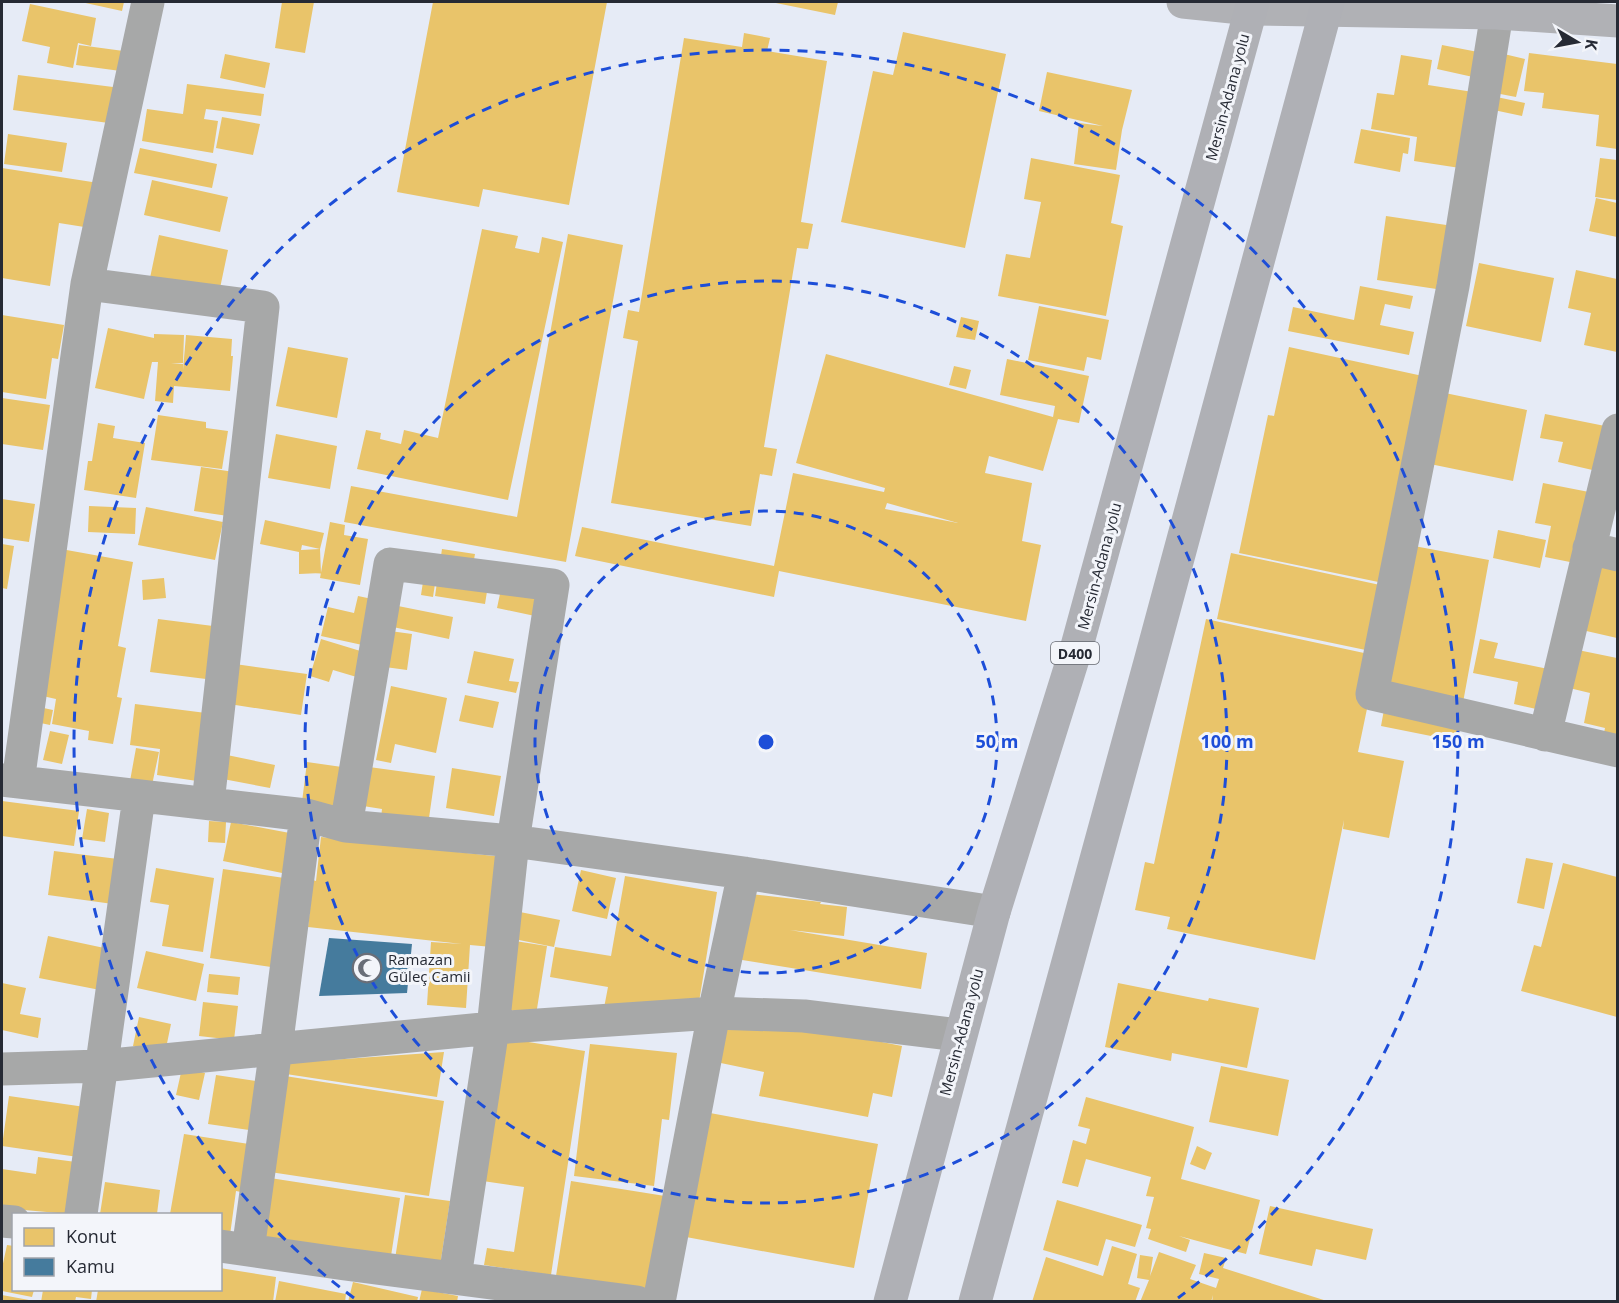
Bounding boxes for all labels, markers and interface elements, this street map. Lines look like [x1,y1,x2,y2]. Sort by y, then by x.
north arrow [1547,12,1607,72]
street label: Mersin-Adana yolu [1200,31,1254,163]
text: K [1580,37,1604,52]
street label: Mersin-Adana yolu [1072,500,1126,632]
road number: D400 [1051,642,1099,664]
text: 50 m [976,729,1018,753]
text: 100 m [1200,729,1254,753]
text: 150 m [1431,729,1485,753]
centre of rings [756,732,776,752]
place label: Ramazan Güleç Camii [388,949,471,986]
mosque icon: Ramazan Güleç Camii [351,952,383,984]
street label: Mersin-Adana yolu [934,966,988,1098]
legend [12,1213,222,1291]
text: Konut [66,1224,116,1248]
text: Kamu [66,1254,115,1278]

